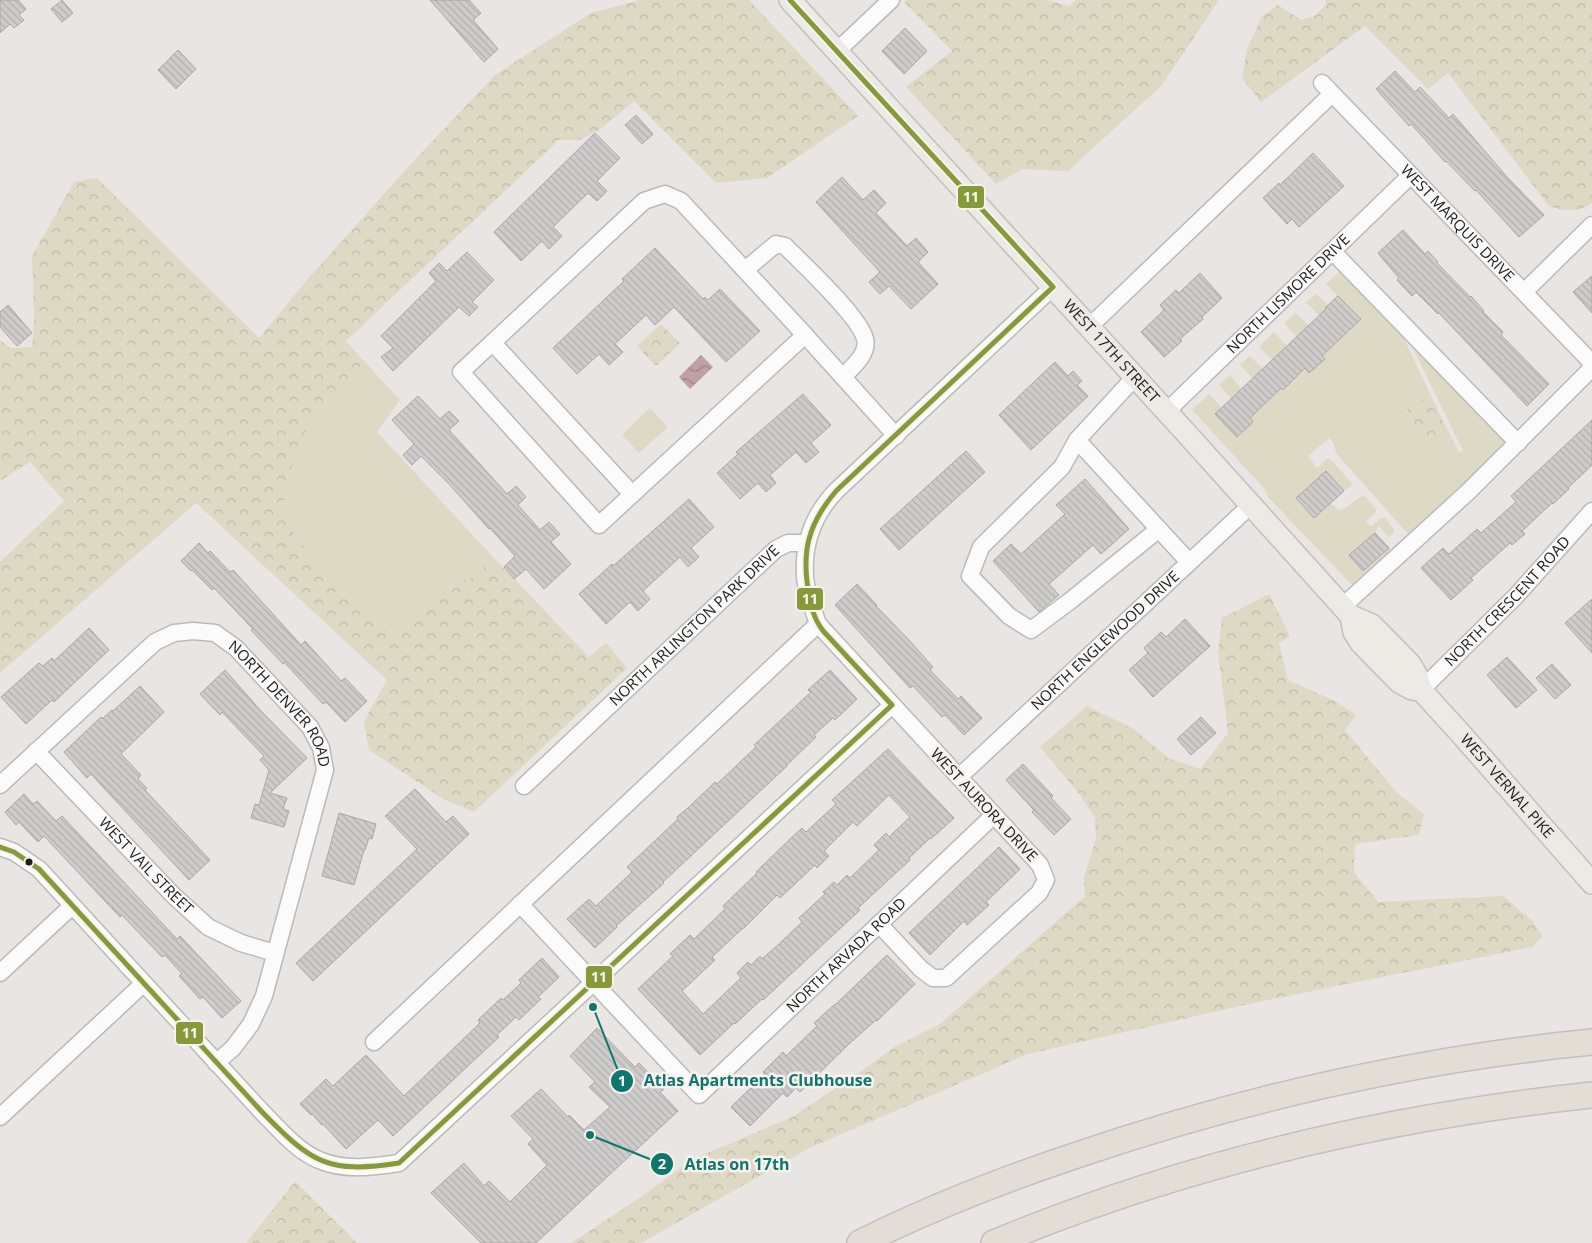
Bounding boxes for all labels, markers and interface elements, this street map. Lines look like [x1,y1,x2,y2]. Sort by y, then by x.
street label: WEST MARQUIS DRIVE [1397,160,1519,286]
line badge: 11 [957,185,985,209]
text: 11 [963,187,979,206]
street label: NORTH LISMORE DRIVE [1222,229,1353,357]
street label: WEST 17TH STREET [1060,294,1165,407]
street label: NORTH CRESCENT ROAD [1440,531,1574,670]
street label: NORTH ARLINGTON PARK DRIVE [605,540,783,710]
street label: NORTH ENGLEWOOD DRIVE [1026,566,1183,714]
line badge: 11 [796,587,824,611]
text: 11 [802,589,818,608]
street label: NORTH DENVER ROAD [225,635,335,768]
street label: WEST VERNAL PIKE [1456,729,1559,842]
street label: WEST AURORA DRIVE [927,743,1043,865]
street label: WEST VAIL STREET [95,812,199,918]
unlabelled marker [24,857,34,867]
street label: NORTH ARVADA ROAD [781,893,910,1016]
line badge: 11 [585,965,613,989]
text: 11 [591,967,607,986]
line badge: 11 [175,1021,204,1045]
text: 11 [182,1023,198,1042]
callout: Atlas Apartments Clubhouse [609,1065,883,1096]
text: Atlas Apartments Clubhouse [644,1069,872,1091]
text: 1 [618,1070,626,1090]
callout: Atlas on 17th [650,1149,800,1180]
text: 2 [658,1153,667,1173]
text: Atlas on 17th [685,1153,789,1175]

